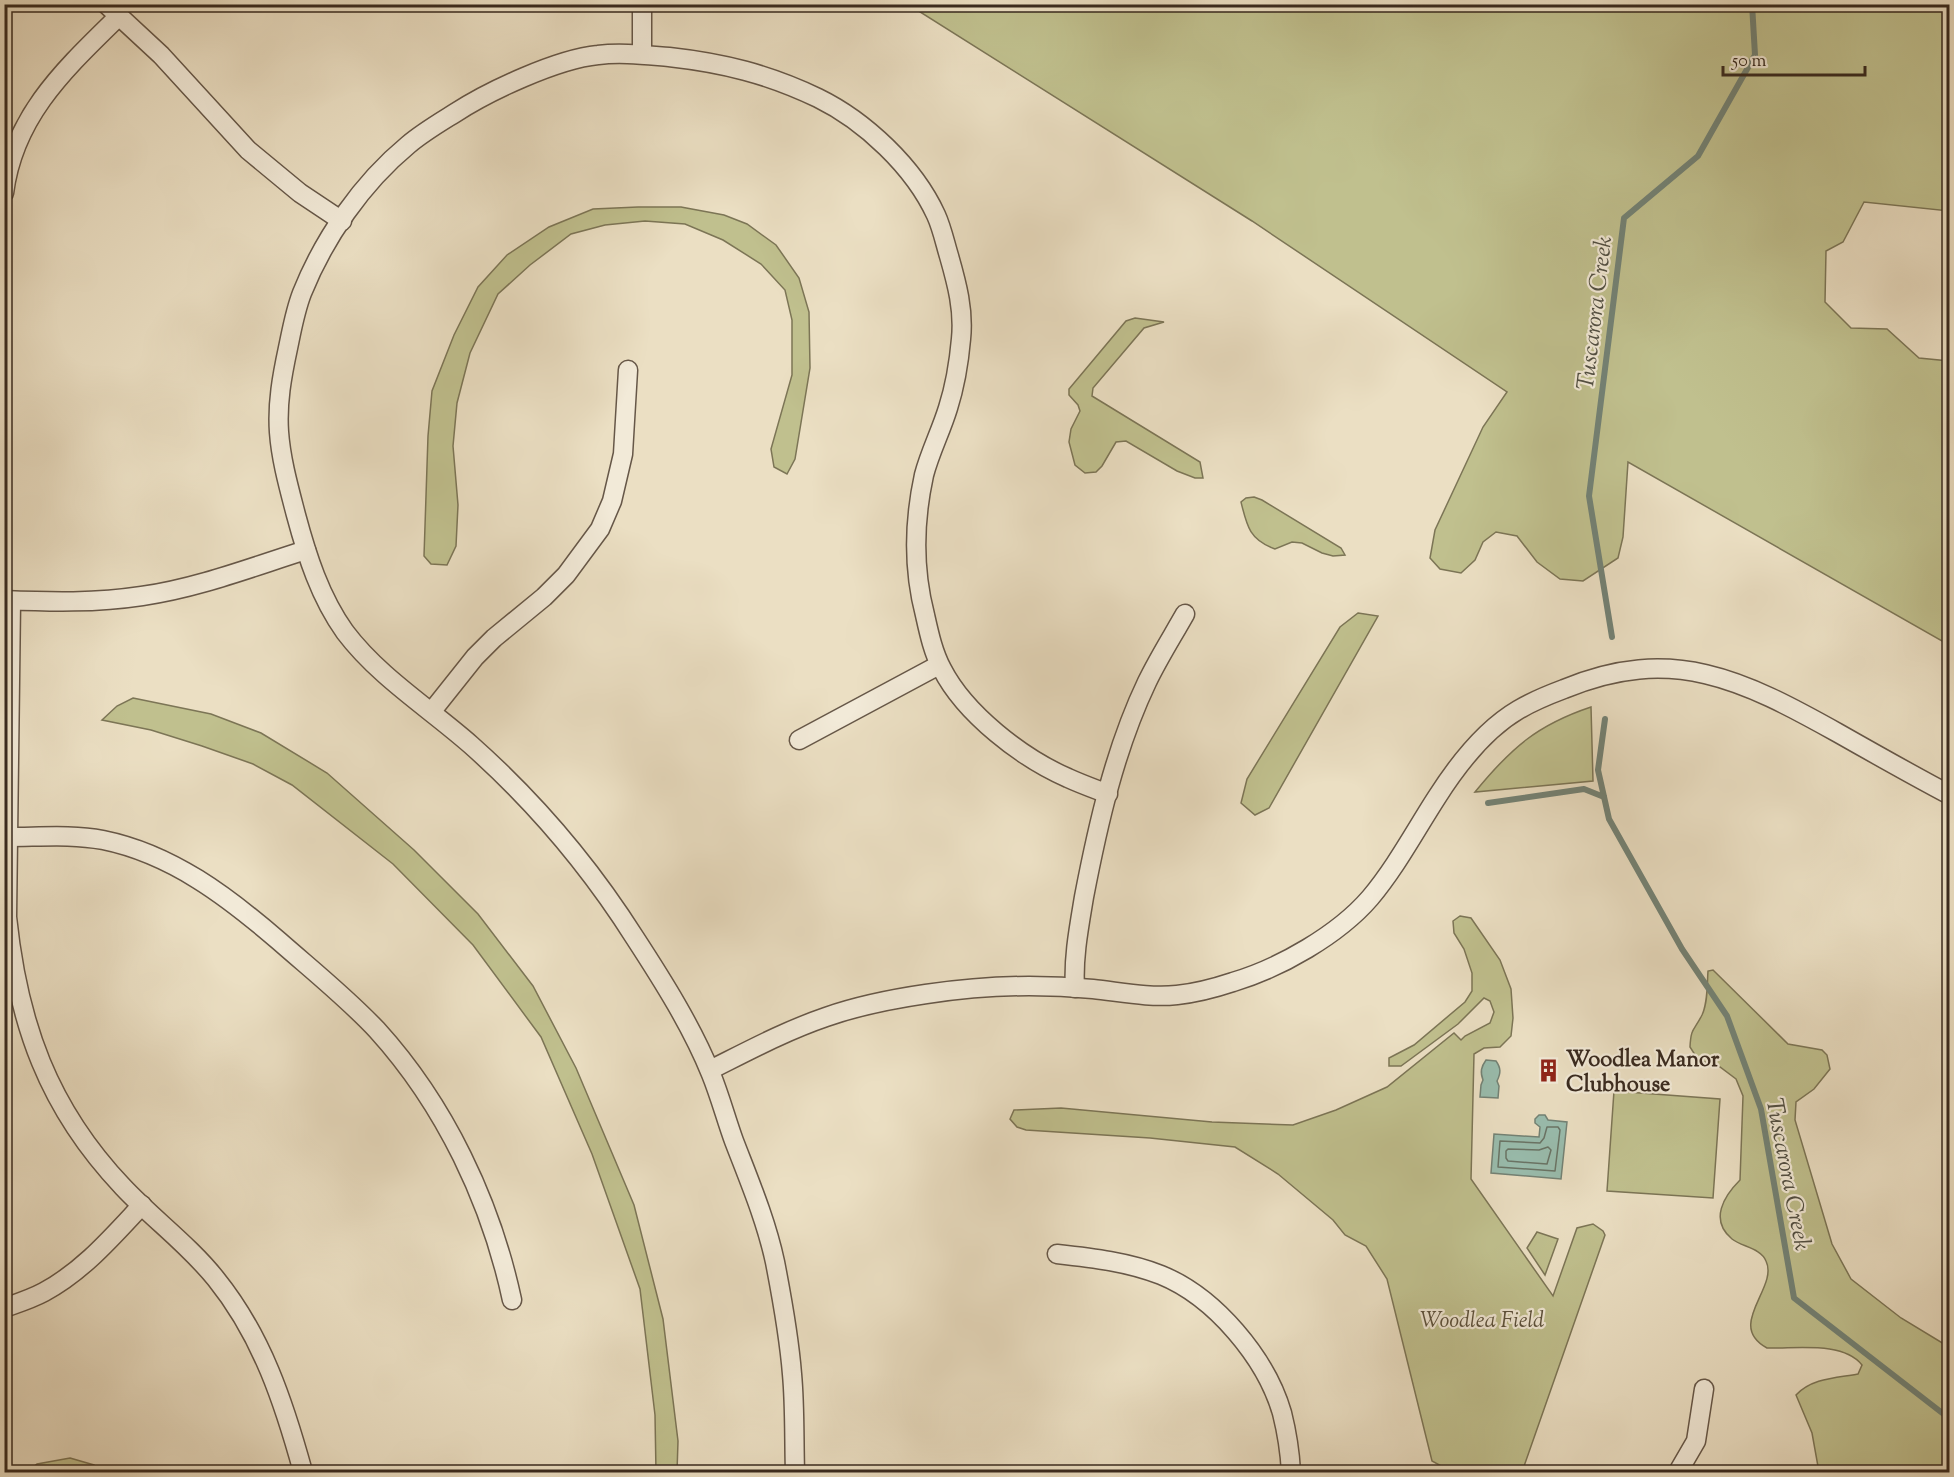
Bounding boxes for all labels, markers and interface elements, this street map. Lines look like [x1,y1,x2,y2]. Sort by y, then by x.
scale bar [1723,39,1866,77]
text: 50 m [1731,49,1767,75]
water label: Tuscarora Creek [1570,234,1622,392]
place label: Woodlea Manor Clubhouse [1566,1045,1720,1102]
building icon: Woodlea Manor Clubhouse [1535,1058,1561,1084]
water label: Tuscarora Creek [1756,1095,1819,1254]
park label: Woodlea Field [1420,1306,1544,1338]

